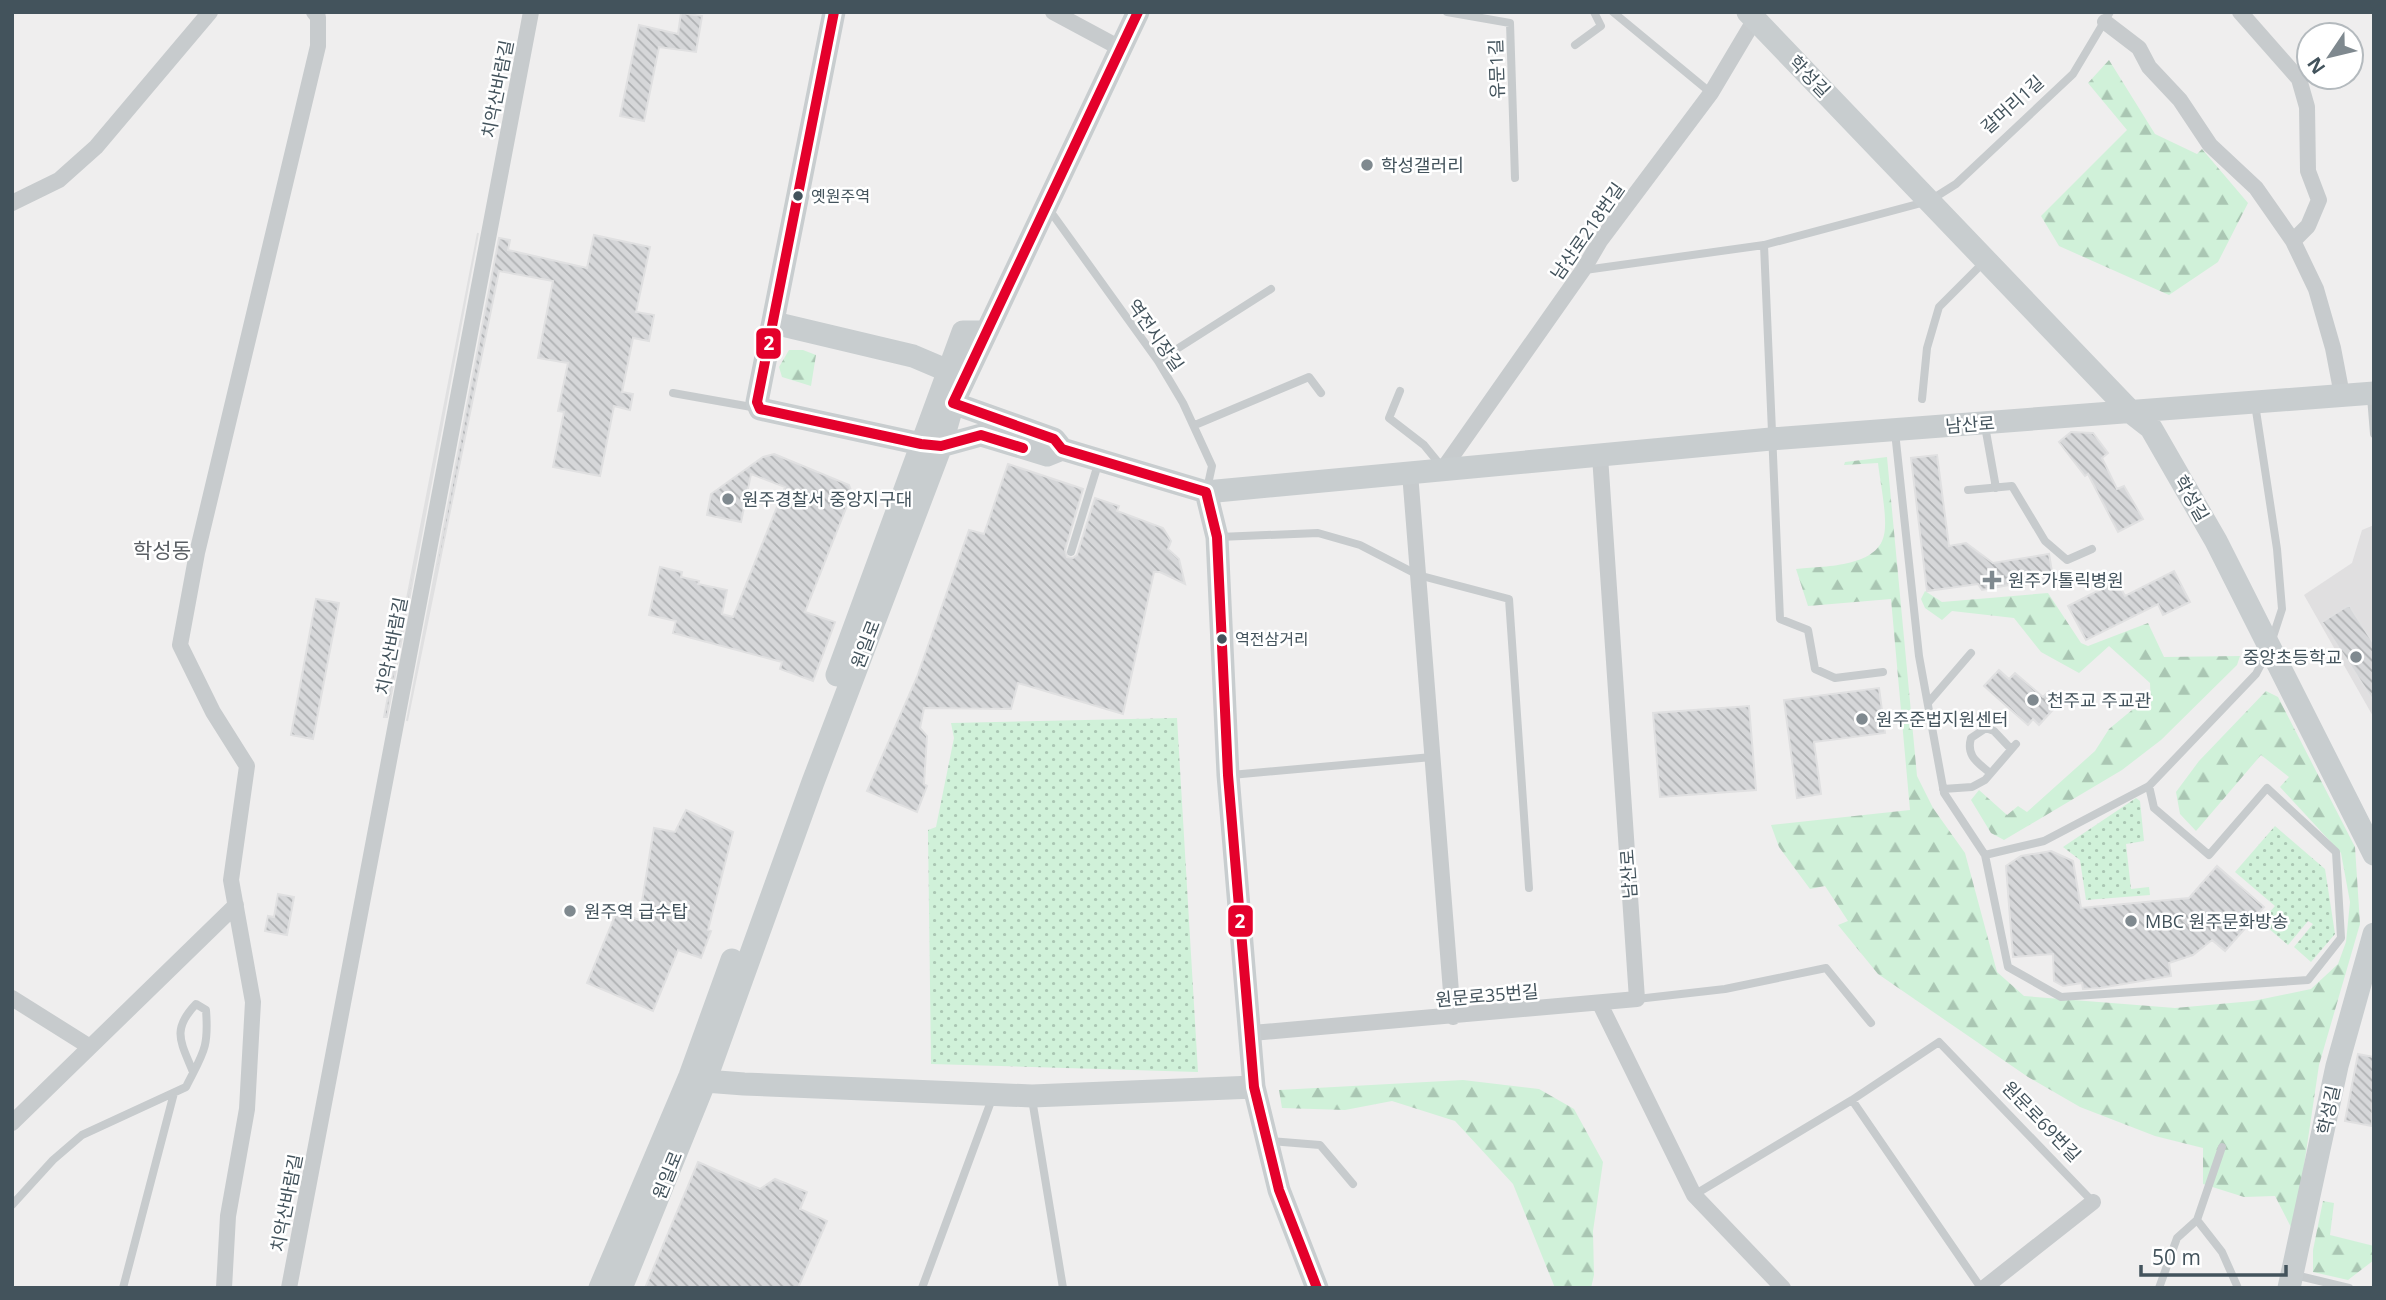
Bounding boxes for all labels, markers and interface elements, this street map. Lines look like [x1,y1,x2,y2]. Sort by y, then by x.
north arrow [2295,21,2365,91]
street label: 치악산바람길 [476,38,518,140]
street label: 유문1길 [1483,39,1509,99]
street label: 학성길 [1784,50,1836,102]
text: N [2301,52,2331,80]
street label: 갈머리1길 [1976,69,2048,139]
place label: 학성갤러리 [1381,153,1464,177]
marker: 학성갤러리 [1359,157,1375,173]
street label: 남산로218번길 [1545,178,1629,284]
place label: 옛원주역 [811,185,870,207]
marker: 옛원주역 [791,189,805,203]
street label: 역전시장길 [1122,294,1190,376]
line badge: 2 [755,327,782,360]
text: 2 [764,330,775,356]
street label: 남산로 [1944,410,1996,438]
street label: 학성길 [2169,470,2215,526]
place label: 원주경찰서 중앙지구대 [742,487,912,511]
marker: 원주경찰서 중앙지구대 [720,491,736,507]
district label: 학성동 [133,536,191,564]
place label: 원주가톨릭병원 [2008,568,2124,592]
marker: 원주가톨릭병원 [1982,570,2002,590]
street label: 치악산바람길 [370,595,412,697]
street label: 원일로 [845,617,885,671]
place label: 역전삼거리 [1235,628,1309,650]
marker: 역전삼거리 [1215,632,1229,646]
place label: 중앙초등학교 [2243,645,2342,669]
marker: 중앙초등학교 [2348,649,2364,665]
place label: 천주교 주교관 [2047,688,2151,712]
marker: 천주교 주교관 [2025,692,2041,708]
place label: 원주준법지원센터 [1876,707,2008,731]
marker: 원주준법지원센터 [1854,711,1870,727]
street label: 남산로 [1614,848,1642,900]
place label: 원주역 급수탑 [584,899,688,923]
marker: 원주역 급수탑 [562,903,578,919]
line badge: 2 [1227,904,1254,938]
text: 2 [1235,908,1246,934]
place label: MBC 원주문화방송 [2145,909,2288,933]
marker: MBC 원주문화방송 [2123,913,2139,929]
street label: 원문로35번길 [1434,979,1540,1011]
street label: 원문로69번길 [1997,1075,2087,1167]
street label: 학성길 [2311,1083,2345,1137]
street label: 원일로 [647,1147,687,1203]
street label: 치악산바람길 [265,1152,307,1254]
scale bar [2141,1234,2286,1278]
text: 50 m [2152,1243,2201,1271]

